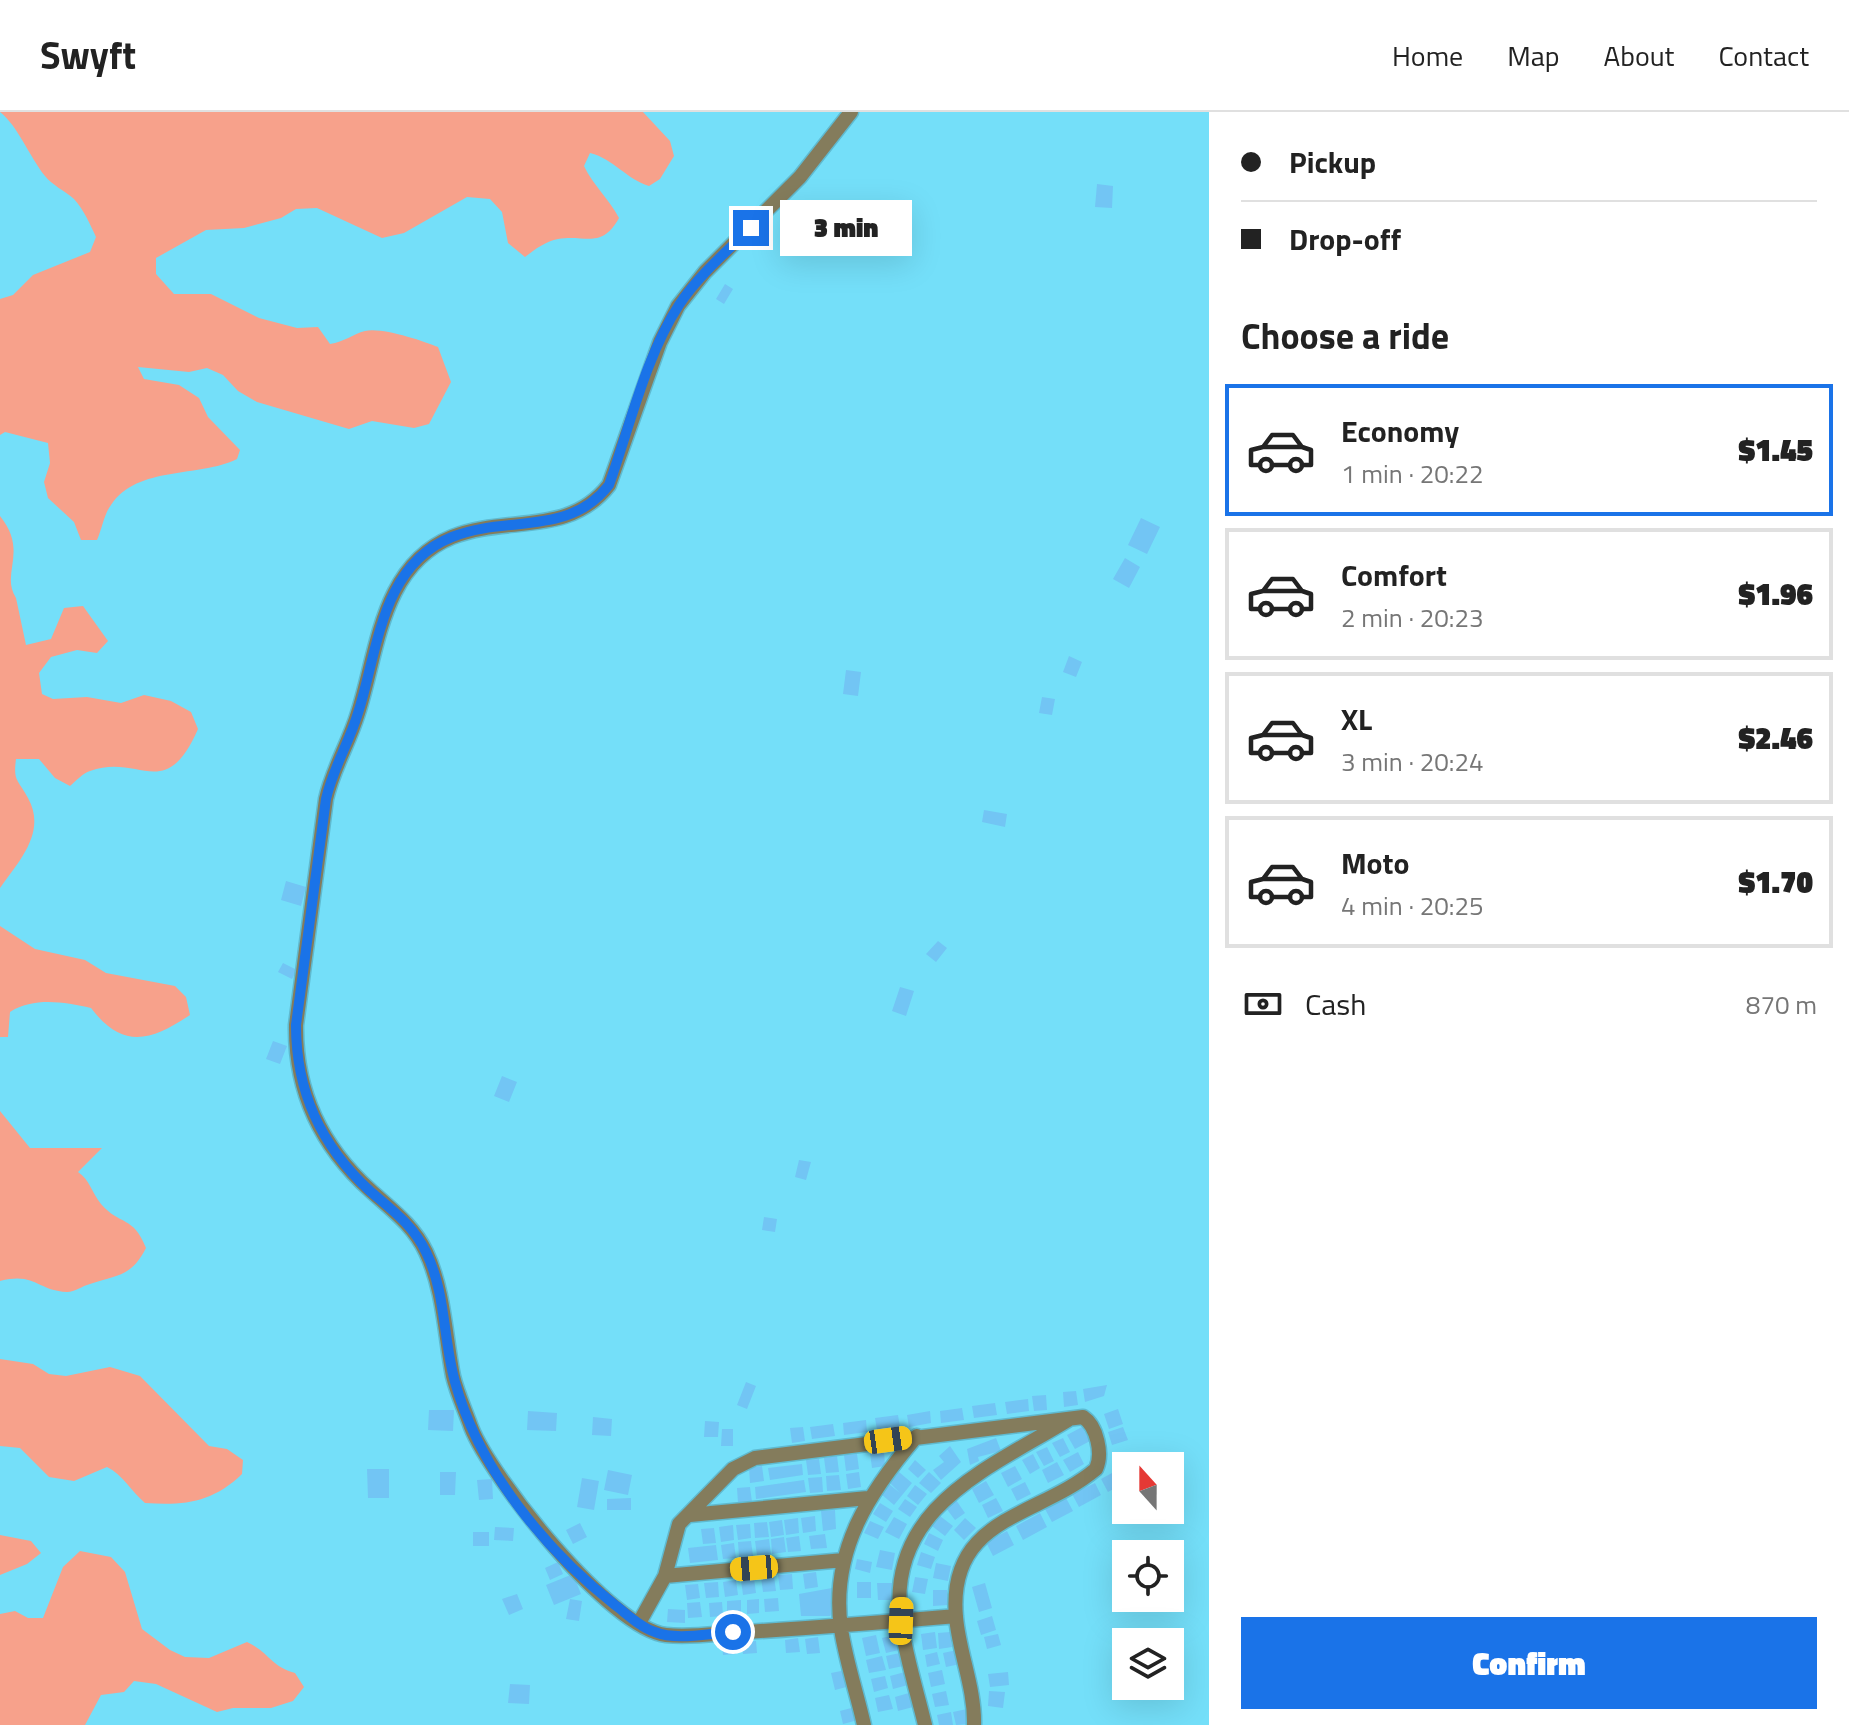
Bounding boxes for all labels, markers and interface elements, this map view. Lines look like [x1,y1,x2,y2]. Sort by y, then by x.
text: Swyft [40,26,136,84]
text: Home [1392,34,1463,77]
text: Map [1507,34,1560,77]
text: About [1604,34,1674,77]
text: Contact [1718,34,1809,77]
text: Pickup [1289,139,1376,185]
callout: 3 min [779,200,911,256]
text: 3 min [814,208,878,247]
route end [733,210,769,246]
text: Drop-off [1289,216,1401,262]
text: Choose a ride [1241,308,1449,363]
text: Economy [1341,408,1459,454]
icon: car [1245,414,1317,486]
text: $1.45 [1739,427,1813,473]
text: 1 min · 20:22 [1341,454,1484,493]
text: Comfort [1341,552,1447,598]
icon: car [1245,558,1317,630]
text: $1.96 [1739,571,1813,617]
text: 2 min · 20:23 [1341,598,1484,637]
text: XL [1341,696,1372,742]
icon: car [1245,702,1317,774]
text: $2.46 [1739,715,1813,761]
text: 3 min · 20:24 [1341,742,1484,781]
text: Moto [1341,840,1409,886]
icon: car [1245,846,1317,918]
text: $1.70 [1739,859,1813,905]
text: 4 min · 20:25 [1341,886,1484,925]
text: Cash [1305,981,1366,1027]
icon: cash [1241,982,1285,1026]
text: 870 m [1746,985,1817,1024]
car [863,1425,913,1455]
north arrow [1112,1452,1184,1524]
map controls [1112,1452,1184,1700]
button: locate [1112,1540,1184,1612]
car [729,1554,779,1582]
car [888,1597,914,1645]
route start [715,1614,751,1650]
button: Confirm [1241,1617,1817,1709]
button: layers [1112,1628,1184,1700]

